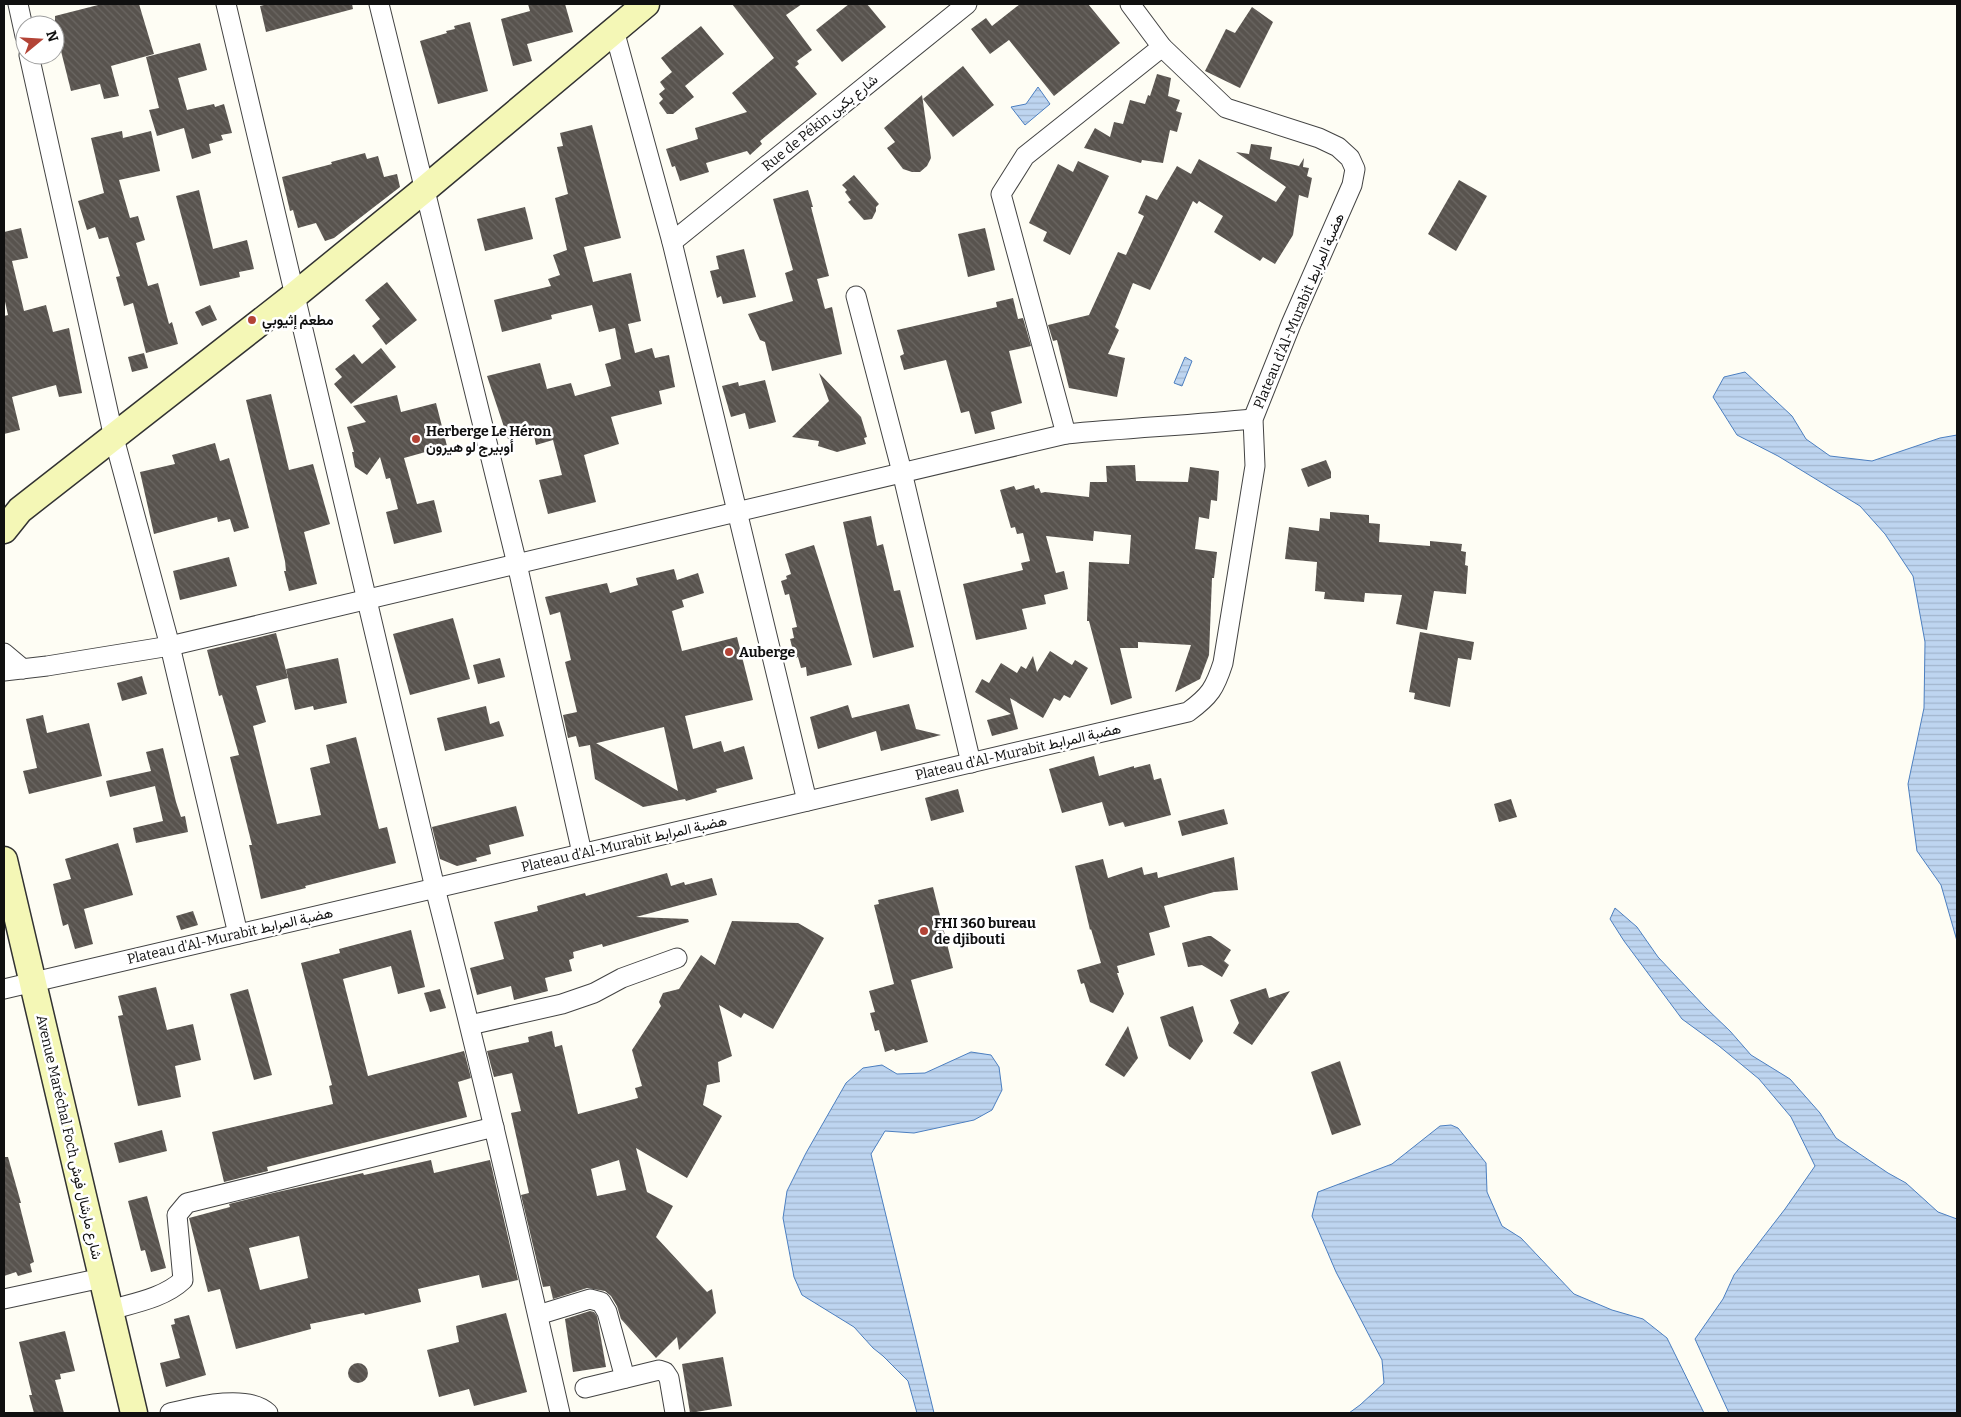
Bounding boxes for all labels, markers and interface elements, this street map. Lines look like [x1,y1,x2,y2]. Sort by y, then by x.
north arrow [15,15,65,65]
text: N [42,28,62,44]
street label: Rue de Pékin شارع بكين [759,71,883,177]
street label: Plateau d'Al-Murabit هضبة المرابط [1250,210,1348,411]
place label: مطعم إثيوبي [262,312,334,332]
marker: مطعم إثيوبي [246,314,258,326]
place label: Herberge Le Héron أوبيرج لو هيرون [426,423,551,457]
marker: Herberge Le Héron أوبيرج لو هيرون [410,433,422,445]
place label: Auberge [739,644,796,661]
marker: Auberge [723,646,735,658]
street label: Plateau d'Al-Murabit هضبة المرابط [913,720,1123,784]
street label: Plateau d'Al-Murabit هضبة المرابط [519,812,729,876]
street label: Plateau d'Al-Murabit هضبة المرابط [125,904,335,968]
place label: FHI 360 bureau de djibouti [934,915,1036,948]
marker: FHI 360 bureau de djibouti [918,925,930,937]
street label: Avenue Maréchal Foch شارع مارشال فوش [31,1013,105,1262]

